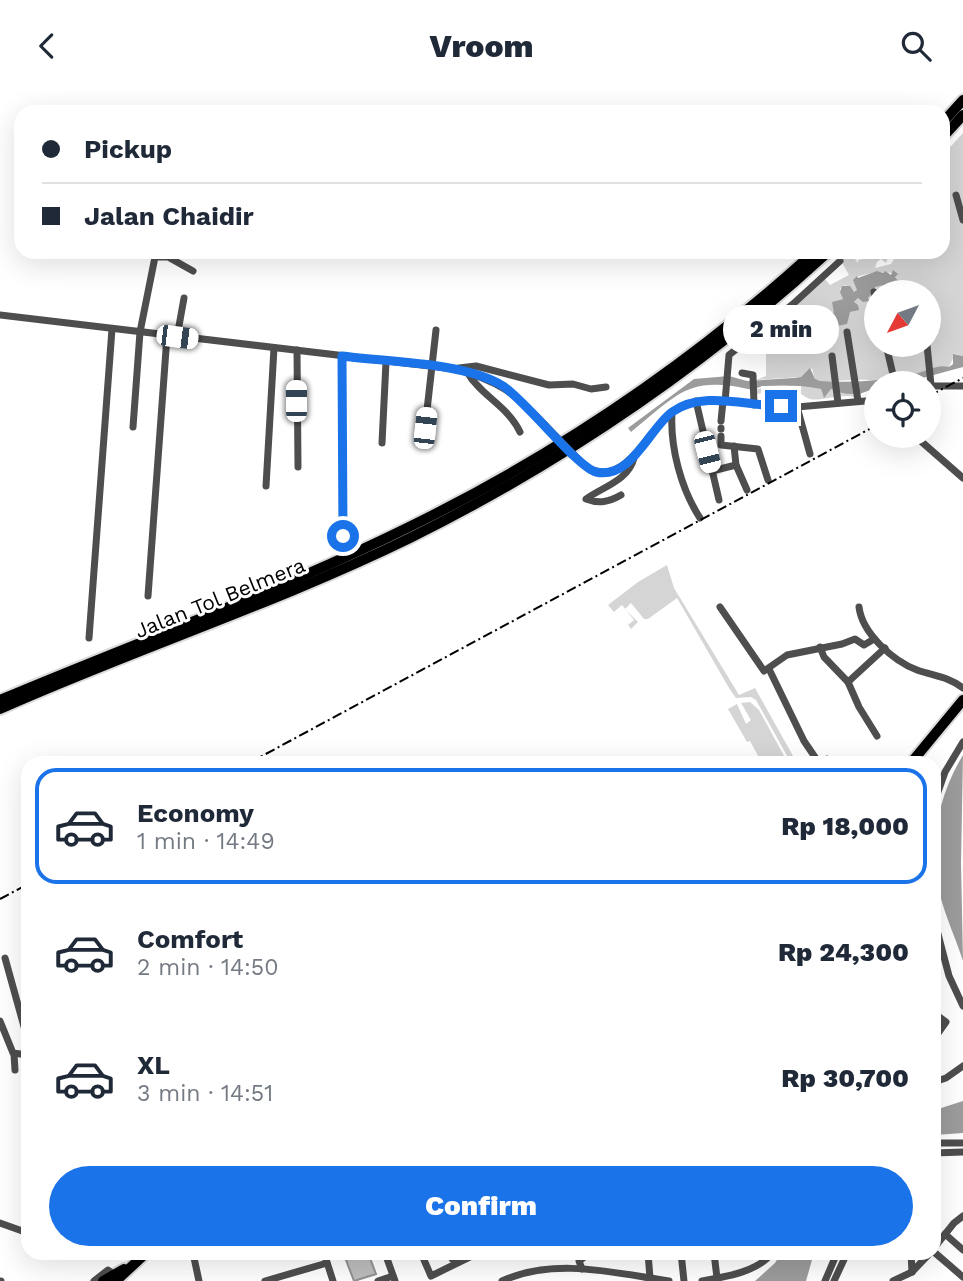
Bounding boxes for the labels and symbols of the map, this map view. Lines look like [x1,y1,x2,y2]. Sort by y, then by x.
north arrow [864,280,942,357]
callout: 2 min [723,305,839,353]
car [155,324,200,350]
car [286,380,307,422]
route end [765,390,797,422]
car [413,406,438,450]
car [692,429,723,475]
route start [327,520,359,552]
street label: Jalan Tol Belmera [131,552,309,643]

